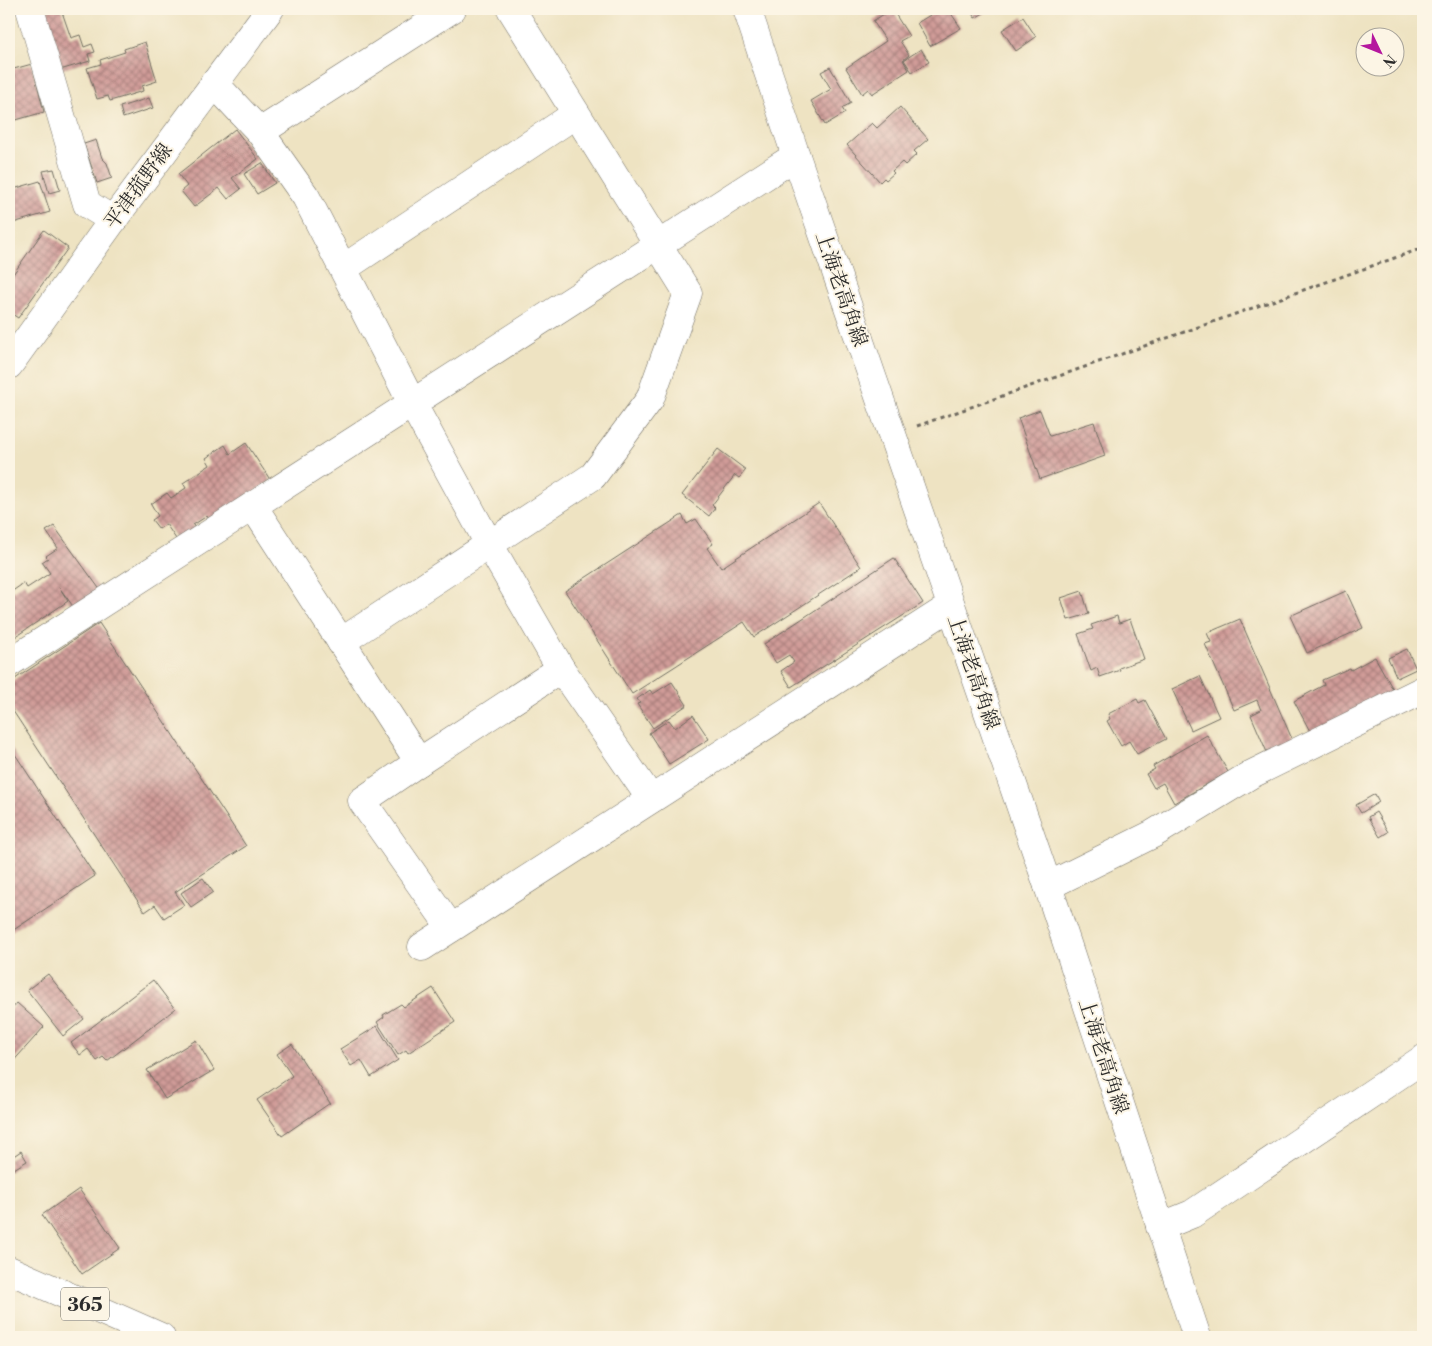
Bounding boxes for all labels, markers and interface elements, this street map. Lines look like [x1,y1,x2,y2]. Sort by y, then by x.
north arrow [1354,28,1404,78]
text: N [1378,50,1399,70]
street label: 平津菰野線 [100,139,179,235]
street label: 上海老高角線 [809,229,872,350]
street label: 上海老高角線 [941,612,1004,733]
street label: 上海老高角線 [1072,996,1133,1117]
road number: 365 [61,1288,109,1320]

